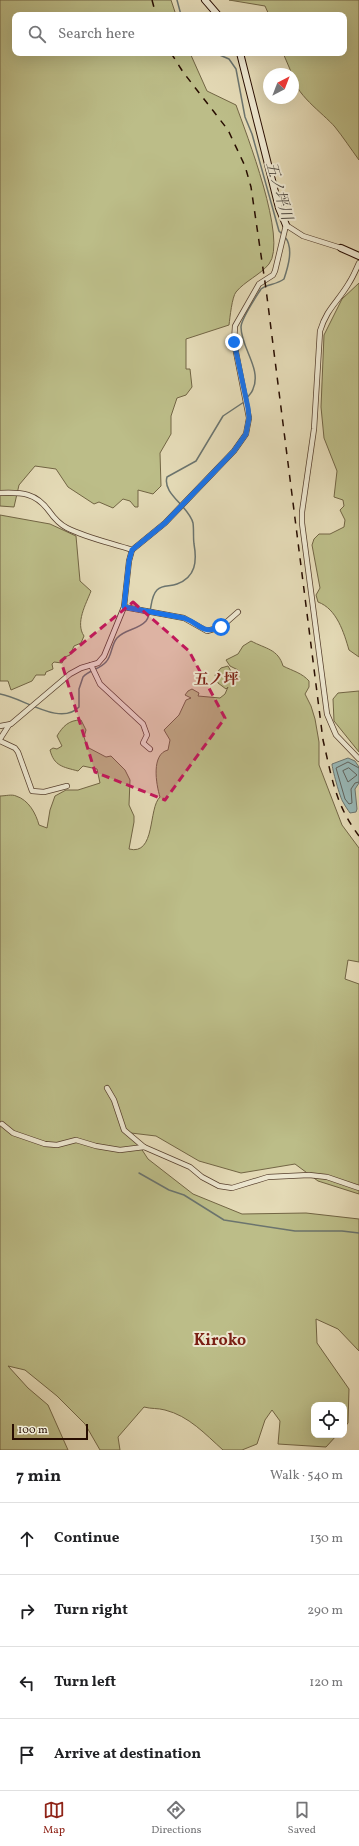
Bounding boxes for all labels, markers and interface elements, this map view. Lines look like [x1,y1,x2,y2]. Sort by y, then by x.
search box [12,12,347,56]
icon: search [26,23,48,45]
text: Search here [58,24,135,45]
north arrow [263,68,299,104]
water label: 五ノ坪川 [260,159,297,225]
route end [225,333,243,351]
route start [212,618,230,636]
district label: 五ノ坪 [193,670,239,691]
district label: Kiroko [194,1330,246,1352]
map controls [311,1402,347,1438]
button: locate [311,1402,347,1438]
scale bar [12,1422,88,1441]
text: 100 m [18,1423,48,1438]
text: 7 min [16,1465,61,1488]
text: Walk · 540 m [270,1467,343,1485]
icon: ahead [16,1528,38,1550]
text: Continue [54,1528,119,1549]
text: 130 m [310,1530,343,1548]
icon: right [16,1600,38,1622]
text: Turn right [54,1600,128,1621]
text: 290 m [307,1602,343,1620]
icon: left [16,1672,38,1694]
text: Turn left [54,1672,116,1693]
text: 120 m [309,1674,343,1692]
icon: arrive [16,1744,38,1766]
text: Arrive at destination [54,1744,201,1765]
tab: Map [43,1799,65,1838]
tab: Directions [151,1799,202,1838]
tab: Saved [288,1799,316,1838]

